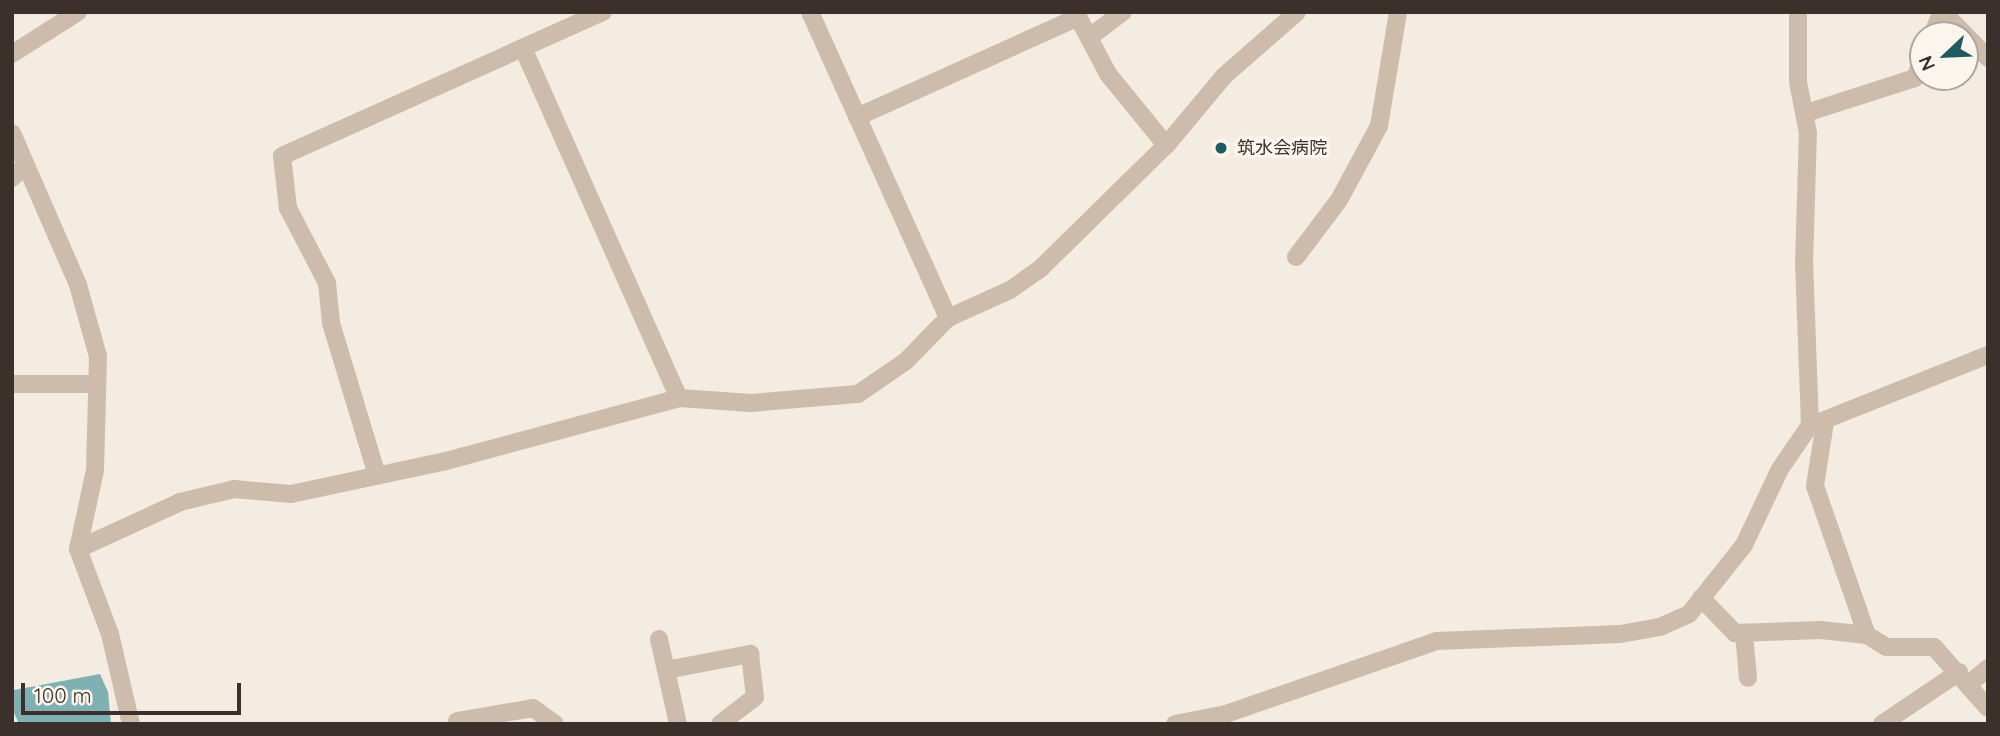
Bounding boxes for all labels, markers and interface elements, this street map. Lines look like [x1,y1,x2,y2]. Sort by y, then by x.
north arrow [1909,21,1979,91]
text: N [1913,52,1940,75]
place label: 筑水会病院 [1237,137,1327,159]
marker: 筑水会病院 [1211,138,1231,158]
scale bar [24,670,245,714]
text: 100 m [34,682,92,708]

